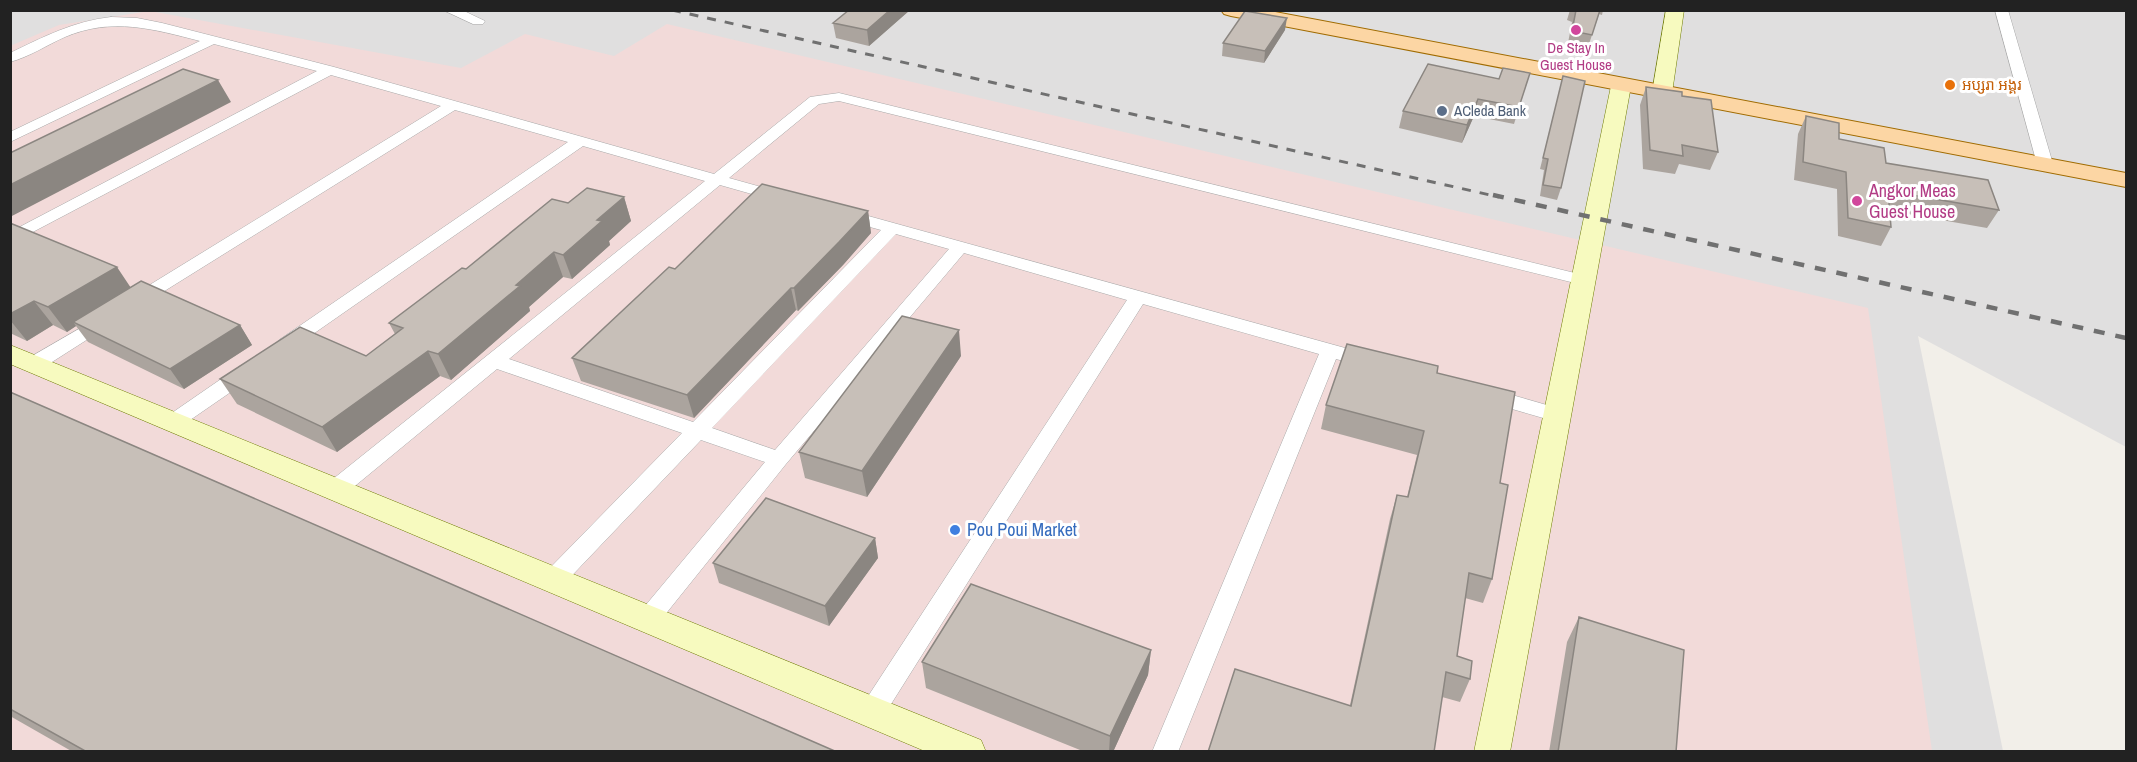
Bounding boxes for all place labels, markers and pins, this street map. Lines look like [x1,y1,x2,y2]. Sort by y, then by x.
marker: De Stay In Guest House [1569,23,1583,37]
place label: De Stay In Guest House [1540,37,1612,75]
place label: អប្សរា អង្គរ [1962,74,2022,95]
marker: អប្សរា អង្គរ [1943,78,1957,92]
place label: ACleda Bank [1453,100,1527,121]
marker: ACleda Bank [1435,104,1449,118]
place label: Angkor Meas Guest House [1868,178,1956,224]
marker: Angkor Meas Guest House [1850,194,1864,208]
place label: Pou Poui Market [967,517,1077,542]
marker: Pou Poui Market [948,523,962,537]

